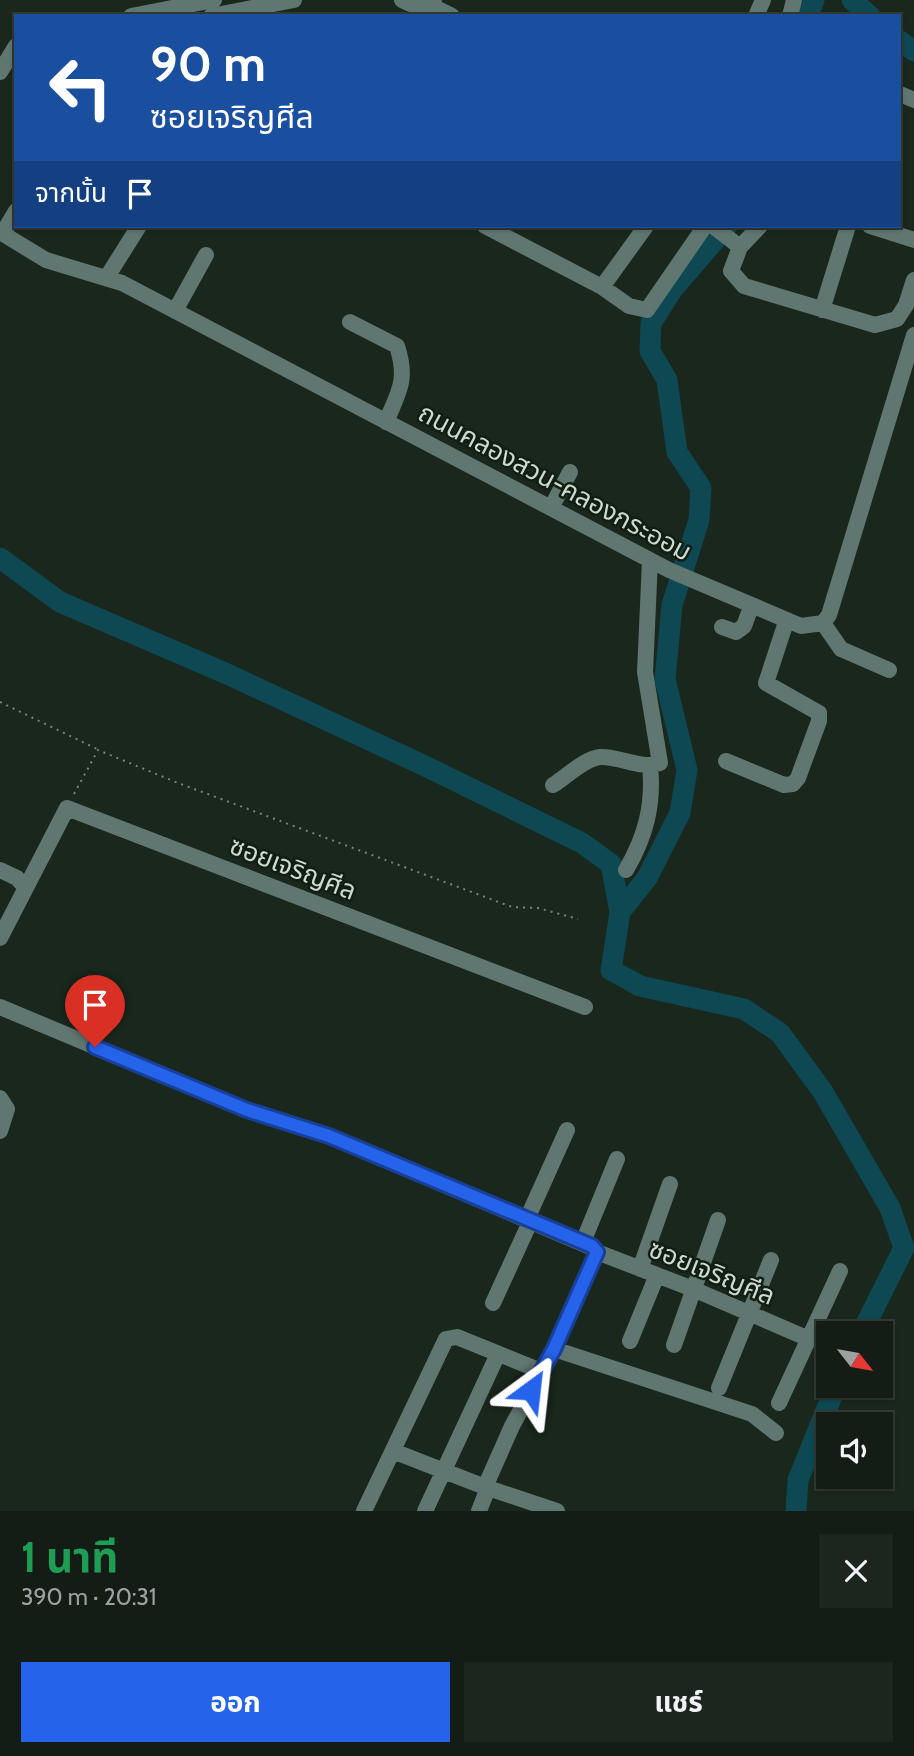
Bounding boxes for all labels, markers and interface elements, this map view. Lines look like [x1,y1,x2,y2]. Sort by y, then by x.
text: 90 m [150,34,266,93]
icon: left [35,42,126,133]
text: ซอยเจริญศีล [150,97,314,136]
icon: arrive [121,175,159,213]
text: จากนั้น [35,177,107,209]
street label: ถนนคลองสวน-คลองกระออม [413,396,697,568]
street label: ซอยเจริญศีล [225,829,361,907]
pin [65,975,125,1047]
icon: arrive [76,986,114,1024]
street label: ซอยเจริญศีล [644,1232,780,1312]
north arrow [816,1321,892,1398]
map controls [816,1321,893,1489]
position arrow [494,1353,568,1427]
button: sound [816,1412,893,1489]
text: 1 นาที [21,1531,118,1583]
button: close [819,1534,893,1608]
text: 390 m · 20:31 [21,1583,157,1611]
button: ออก [21,1662,450,1742]
button: แชร์ [464,1662,893,1742]

